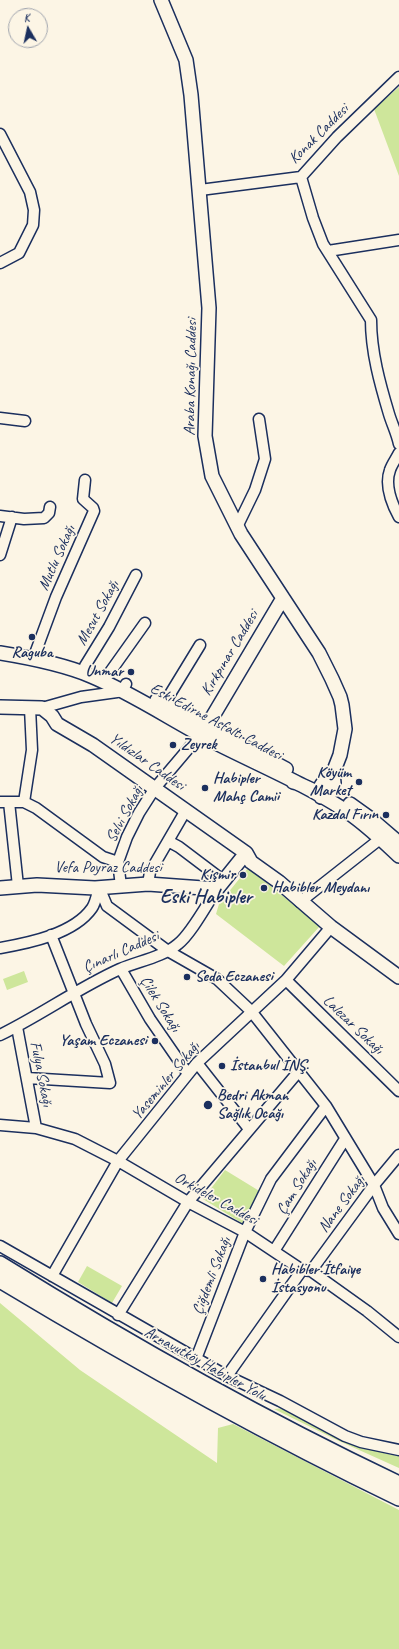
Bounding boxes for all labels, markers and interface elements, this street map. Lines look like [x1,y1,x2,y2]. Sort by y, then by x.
north arrow [8,8,48,48]
text: K [22,10,30,24]
street label: Konak Caddesi [285,100,353,168]
street label: Araba Konağı Caddesi [180,318,202,436]
street label: Mutlu Sokağı [34,522,80,594]
street label: Mesut Sokağı [72,577,124,649]
street label: Kırkpınar Caddesi [197,607,263,699]
marker: Raguba [27,632,37,642]
place label: Raguba [11,643,53,663]
place label: Unmar [85,662,123,682]
marker: Unmar [126,667,136,677]
street label: Eski Edirne Asfaltı Caddesi [147,679,285,765]
street label: Yıldızlar Caddesi [105,729,189,795]
place label: Zeyrek [181,735,217,755]
marker: Zeyrek [168,740,178,750]
place label: Köyüm Market [310,763,351,801]
place label: Habipler Mahç Camii [213,769,279,807]
marker: Köyüm Market [354,777,364,787]
street label: Selvi Sokağı [102,782,148,846]
marker: Habipler Mahç Camii [200,783,210,793]
place label: Kazdal Fırın [312,805,378,825]
marker: Kazdal Fırın [381,810,391,820]
street label: Vefa Poyraz Caddesi [54,858,162,878]
place label: Kişmir [200,865,235,885]
marker: Kişmir [238,870,248,880]
place label: Habibler Meydanı [272,878,369,898]
marker: Habibler Meydanı [259,883,269,893]
district label: Eski Habipler [160,886,252,910]
street label: Çınarlı Caddesi [80,927,162,977]
place label: Seda Eczanesi [195,967,273,987]
street label: Çilek Sokağı [135,972,185,1036]
marker: Seda Eczanesi [182,972,192,982]
street label: Lalezar Sokağı [319,991,387,1059]
place label: Yaşam Eczanesi [59,1031,147,1051]
marker: Yaşam Eczanesi [150,1036,160,1046]
street label: Yaseminler Sokağı [128,1038,204,1124]
street label: Fulya Sokağı [25,1040,57,1108]
place label: İstanbul İNŞ. [230,1056,309,1076]
marker: İstanbul İNŞ. [217,1061,227,1071]
place label: Bedri Akman Sağlık Ocağı [217,1086,288,1124]
marker: Bedri Akman Sağlık Ocağı [202,1099,214,1111]
street label: Çam Sokağı [273,1156,321,1218]
street label: Orkideler Caddesi [171,1168,261,1230]
street label: Nane Sokağı [314,1171,370,1237]
street label: Çiğdemli Sokağı [188,1235,236,1317]
place label: Habibler İtfaiye İstasyonu [271,1260,360,1298]
marker: Habibler İtfaiye İstasyonu [258,1274,268,1284]
street label: Arnavutköy Habipler Yolu [141,1323,269,1405]

